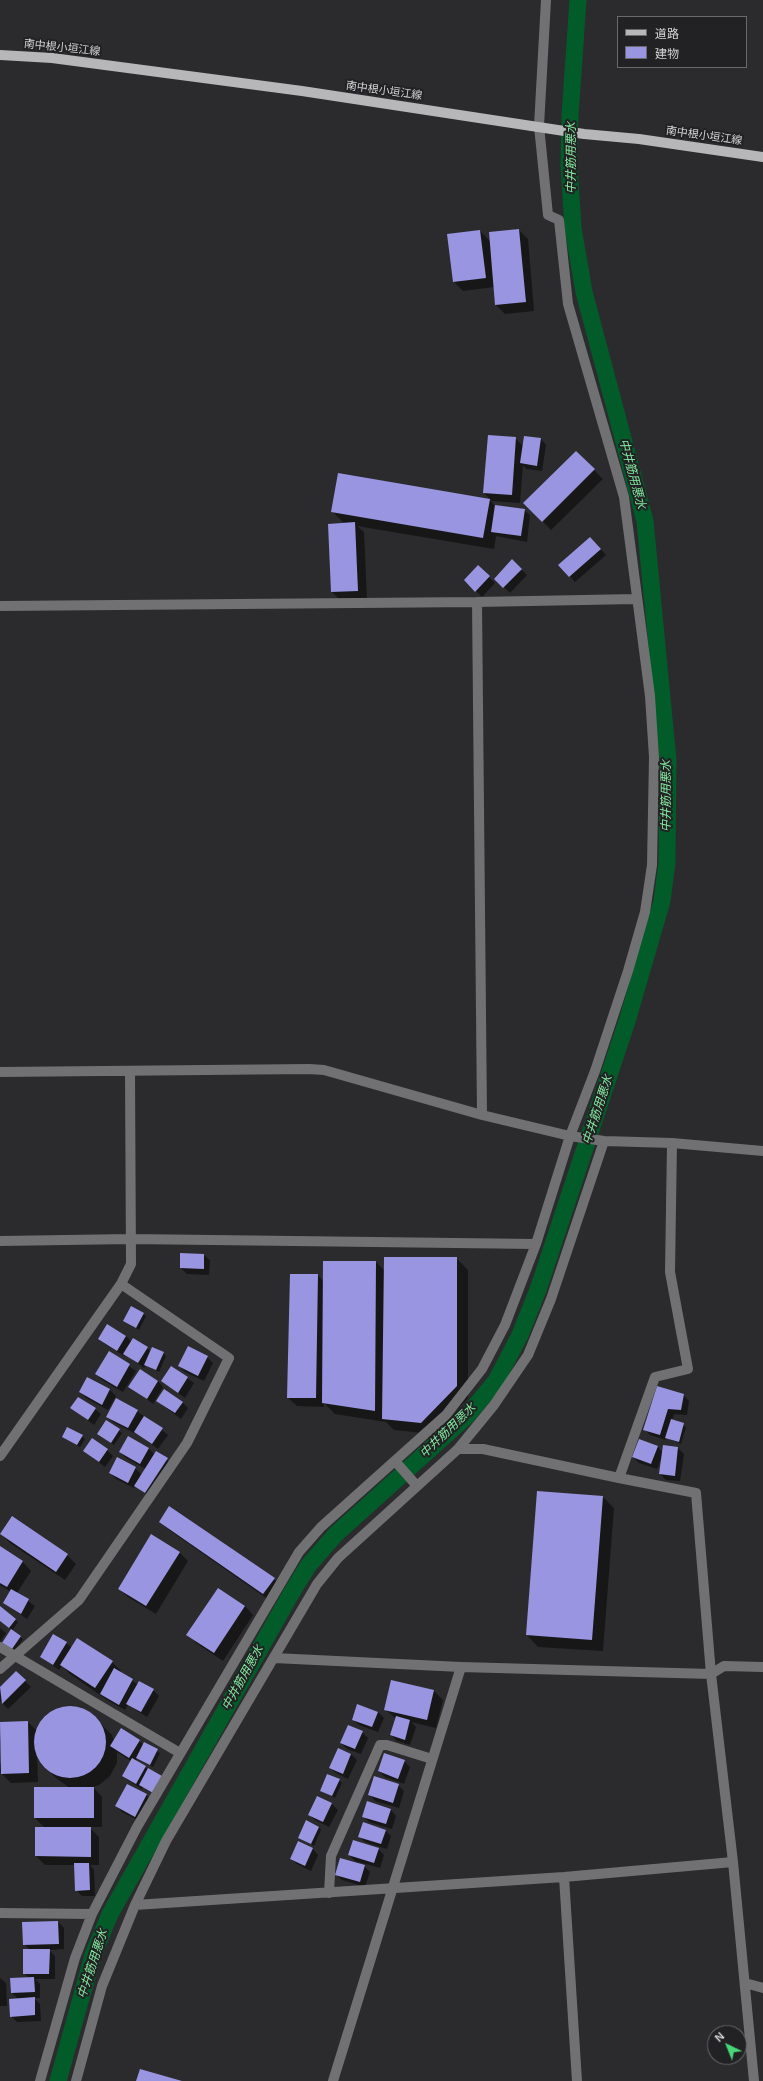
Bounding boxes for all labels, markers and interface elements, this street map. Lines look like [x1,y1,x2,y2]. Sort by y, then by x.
legend [617,16,747,68]
text: 道路 [655,27,679,41]
street label: 南中根小垣江線 [23,37,101,59]
text: 建物 [655,47,679,61]
street label: 南中根小垣江線 [345,79,423,103]
water label: 中井筋用悪水 [565,122,579,194]
street label: 南中根小垣江線 [665,124,743,148]
water label: 中井筋用悪水 [616,437,648,511]
water label: 中井筋用悪水 [660,760,674,832]
water label: 中井筋用悪水 [580,1074,616,1146]
water label: 中井筋用悪水 [417,1401,479,1461]
water label: 中井筋用悪水 [219,1643,267,1713]
water label: 中井筋用悪水 [75,1928,111,2000]
north arrow [707,2025,747,2065]
text: N [712,2030,726,2044]

